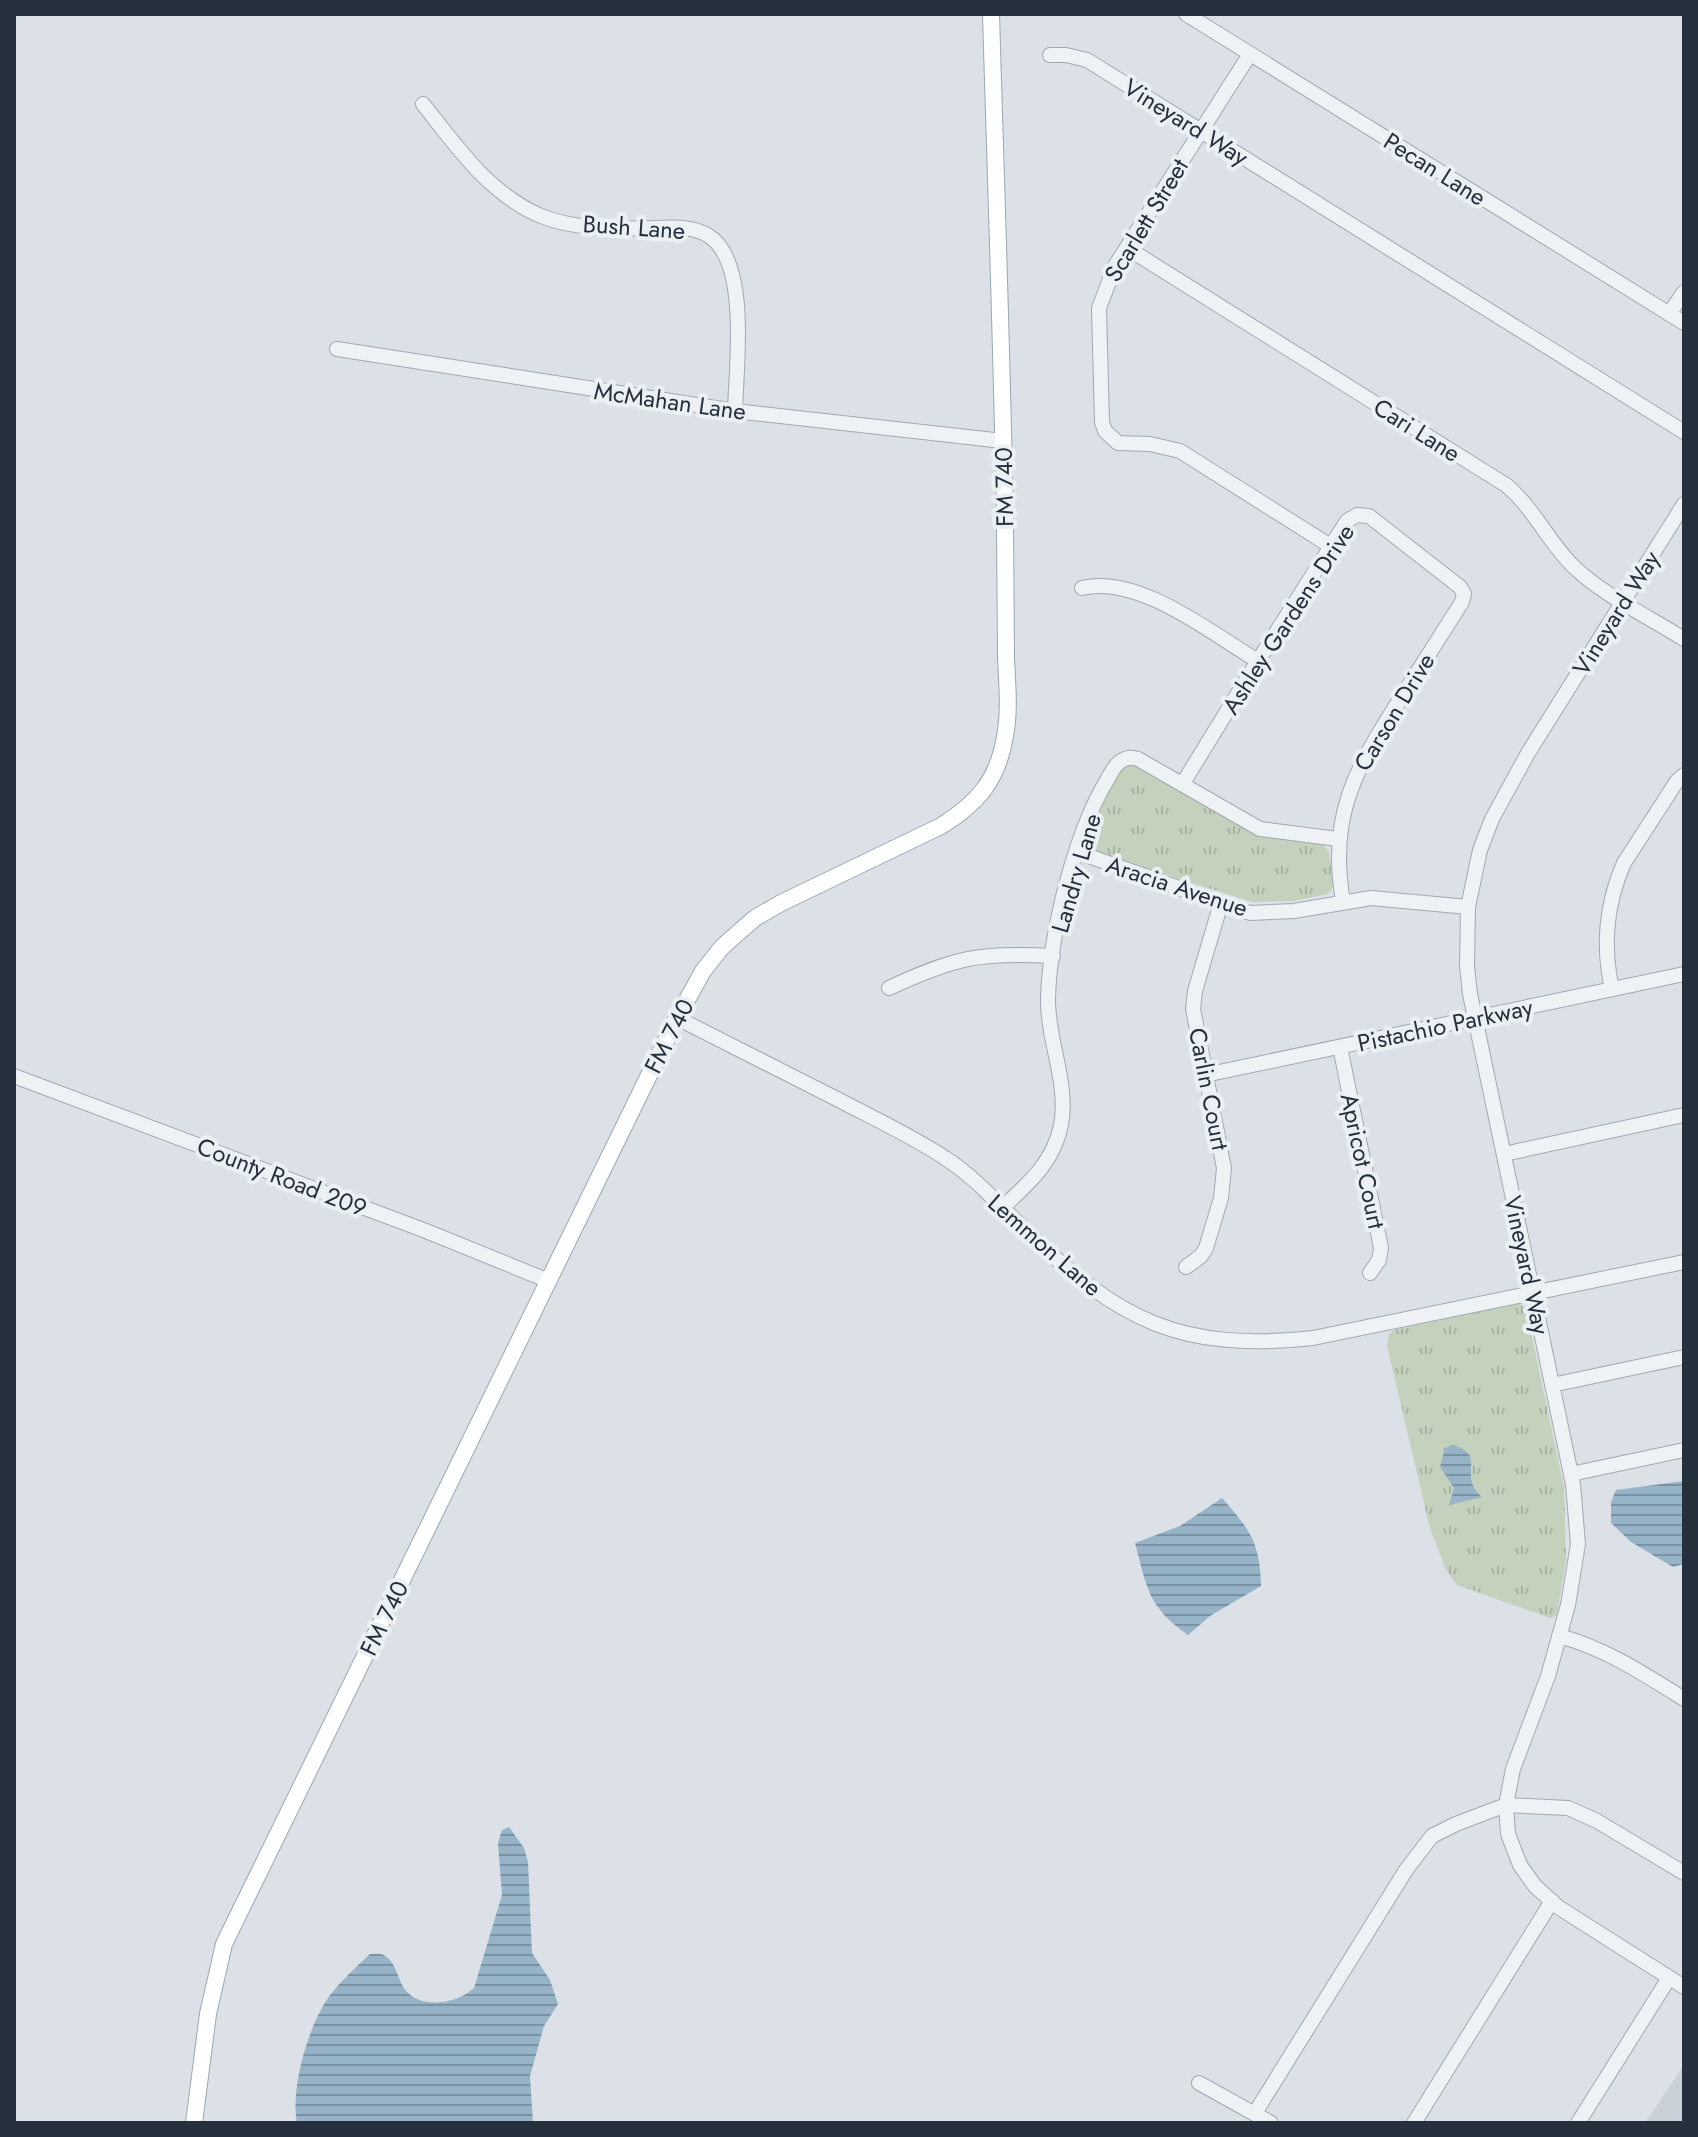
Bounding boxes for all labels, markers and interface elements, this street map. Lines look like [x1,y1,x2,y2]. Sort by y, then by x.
street label: Vineyard Way [1117,70,1256,174]
street label: Pecan Lane [1377,124,1493,214]
street label: Scarlett Street [1095,152,1197,288]
street label: Bush Lane [582,206,686,248]
street label: McMahan Lane [592,373,748,429]
street label: Cari Lane [1367,389,1467,471]
street label: FM 740 [986,447,1022,527]
street label: Ashley Gardens Drive [1213,517,1363,721]
street label: Vineyard Way [1564,543,1668,682]
street label: Carson Drive [1345,646,1443,778]
street label: Landry Lane [1042,809,1110,937]
street label: Aracia Avenue [1102,847,1252,925]
street label: Pistachio Parkway [1354,989,1536,1061]
street label: FM 740 [635,993,703,1079]
street label: Carlin Court [1180,1025,1238,1153]
street label: Apricot Court [1332,1090,1394,1232]
street label: County Road 209 [192,1129,372,1225]
street label: Lemmon Lane [980,1186,1110,1304]
street label: Vineyard Way [1495,1192,1559,1338]
street label: FM 740 [351,1575,417,1661]

